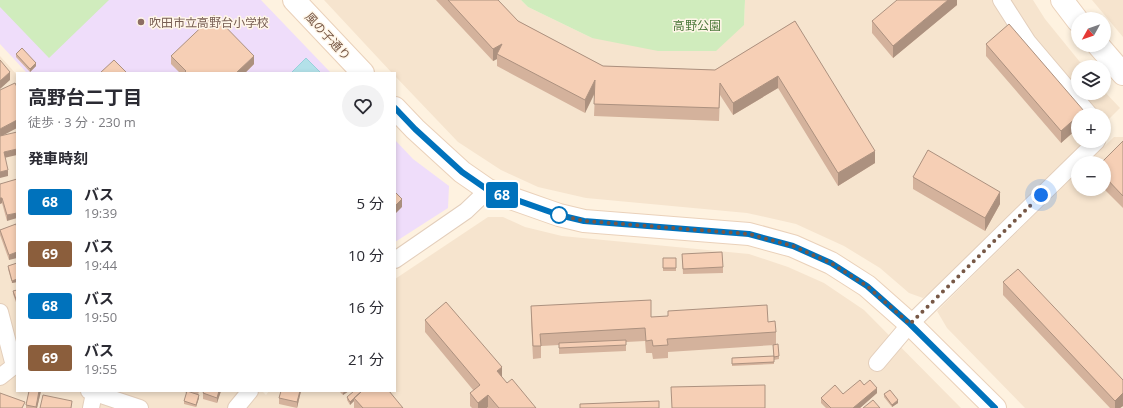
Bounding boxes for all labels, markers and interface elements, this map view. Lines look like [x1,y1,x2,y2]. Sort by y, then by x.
street label: 風の子通り [301,8,355,64]
north arrow [1071,12,1111,52]
map controls [1071,12,1111,196]
place label: 吹田市立高野台小学校 [149,14,269,31]
marker: 吹田市立高野台小学校 [136,17,146,27]
park label: 高野公園 [673,17,721,34]
button: layers [1071,60,1111,100]
text: 高野台二丁目 [28,84,142,110]
button: heart [342,85,384,127]
button: + [1071,108,1111,148]
text: 徒歩 · 3 分 · 230 m [28,113,136,131]
text: 発車時刻 [28,148,88,168]
button: − [1071,156,1111,196]
line badge: 68 [484,182,520,208]
text: バス [84,184,114,204]
text: 68 [494,185,510,204]
your location [1031,185,1051,205]
text: 68 [42,192,58,211]
text: 5 分 [357,193,384,213]
text: 19:39 [84,204,117,222]
unlabelled marker [550,206,568,224]
text: バス [84,236,114,256]
text: 69 [42,244,58,263]
text: 10 分 [348,245,384,265]
text: 19:44 [84,256,117,274]
text: バス [84,288,114,308]
text: 68 [42,296,58,315]
text: 16 分 [348,297,384,317]
text: 19:50 [84,308,117,326]
text: バス [84,340,114,360]
text: 69 [42,348,58,367]
text: 21 分 [348,349,384,369]
text: 19:55 [84,360,117,378]

